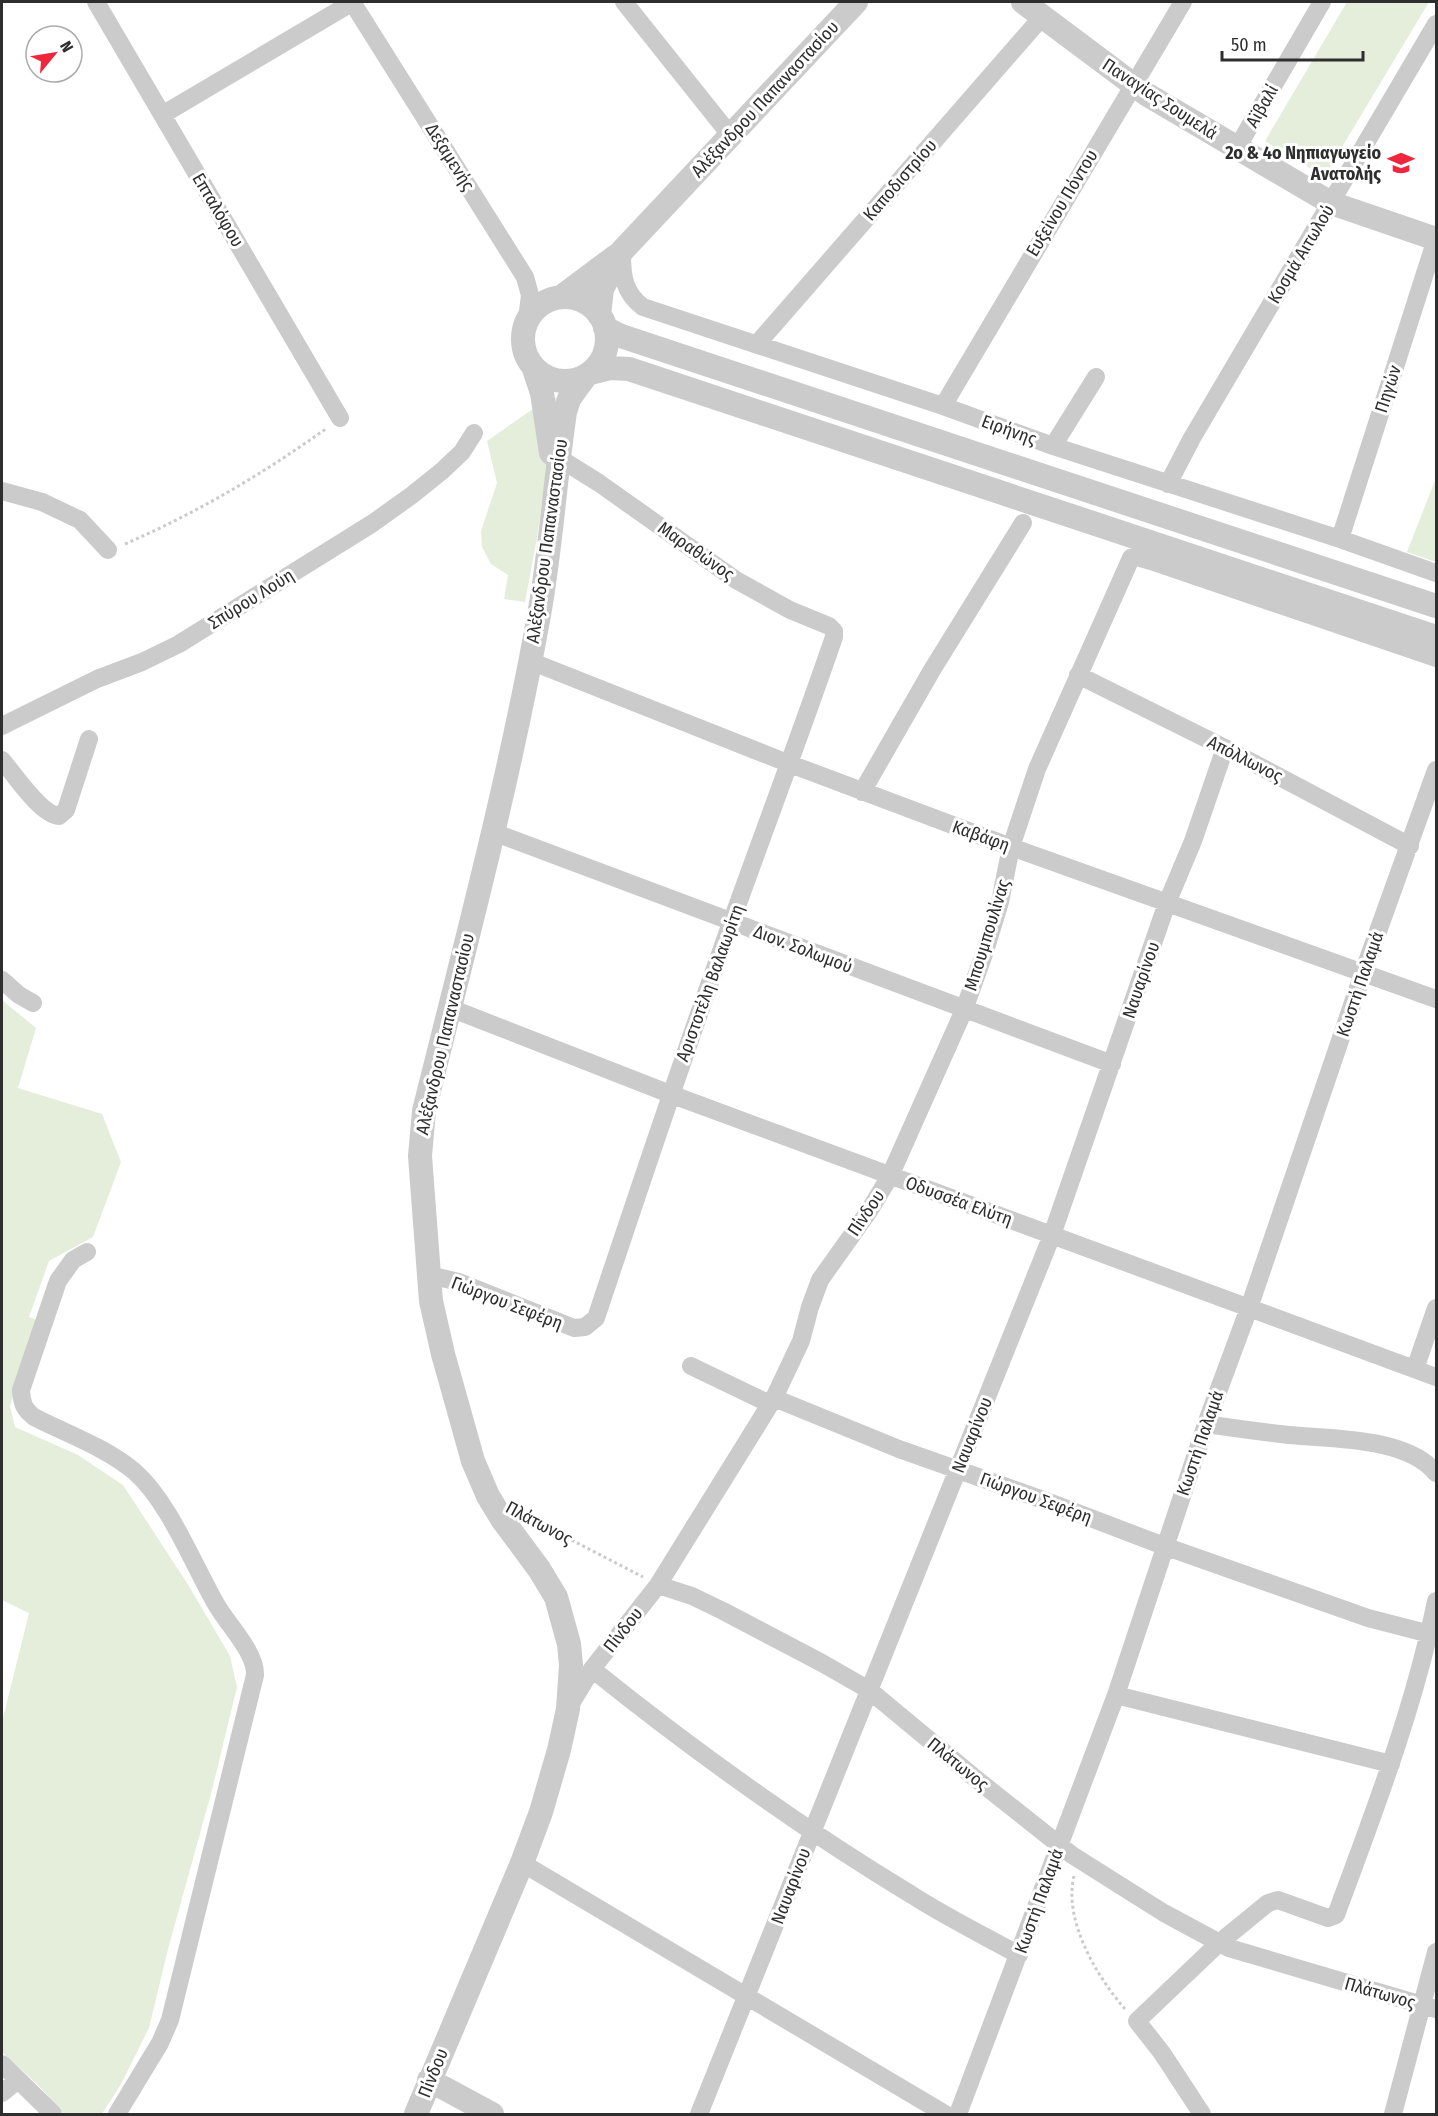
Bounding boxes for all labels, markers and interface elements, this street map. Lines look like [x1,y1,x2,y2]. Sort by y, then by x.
street label: Αλέξανδρου Παπαναστασίου [687,16,843,182]
north arrow [24,24,84,84]
scale bar [1222,24,1363,62]
text: 50 m [1231,34,1267,56]
text: N [56,38,77,56]
street label: Παναγίας Σουμελά [1098,54,1222,144]
street label: Αϊβαλί [1241,81,1283,131]
street label: Δεξαμενής [421,119,479,195]
street label: Καποδιστρίου [859,135,941,225]
place label: 2ο & 4ο Νηπιαγωγείο Ανατολής [1224,142,1381,185]
street label: Ευξείνου Πόντου [1021,146,1103,260]
school or university icon: 2ο & 4ο Νηπιαγωγείο Ανατολής [1386,148,1416,178]
street label: Επταλόφου [187,169,249,251]
street label: Κοσμά Αιτωλού [1263,201,1339,307]
street label: Πηγών [1370,362,1406,415]
street label: Ειρήνης [979,410,1040,450]
street label: Αλέξανδρου Παπαναστασίου [522,437,572,645]
street label: Μαραθώνος [654,517,739,586]
street label: Σπύρου Λούη [204,564,298,634]
street label: Απόλλωνος [1204,731,1287,787]
street label: Καβάφη [949,815,1013,857]
street label: Μπουμπουλίνας [960,876,1015,994]
street label: Αριστοτέλη Βαλαωρίτη [671,901,749,1065]
street label: Διον. Σολωμού [750,920,856,978]
street label: Κωστή Παλαμά [1332,928,1388,1040]
street label: Αλέξανδρου Παπαναστασίου [411,931,479,1137]
street label: Ναυαρίνου [1118,939,1164,1021]
street label: Οδυσσέα Ελύτη [902,1171,1016,1231]
street label: Πίνδου [843,1186,889,1240]
street label: Γιώργου Σεφέρη [448,1272,566,1334]
street label: Κωστή Παλαμά [1172,1387,1228,1499]
street label: Ναυαρίνου [947,1394,997,1476]
street label: Γιώργου Σεφέρη [977,1468,1095,1528]
street label: Πλάτωνος [502,1496,576,1550]
street label: Πίνδου [599,1603,647,1657]
street label: Πλάτωνος [923,1733,993,1796]
street label: Ναυαρίνου [766,1845,816,1927]
street label: Κωστή Παλαμά [1010,1846,1068,1956]
street label: Πλάτωνος [1342,1972,1418,2014]
street label: Πίνδου [413,2045,453,2101]

